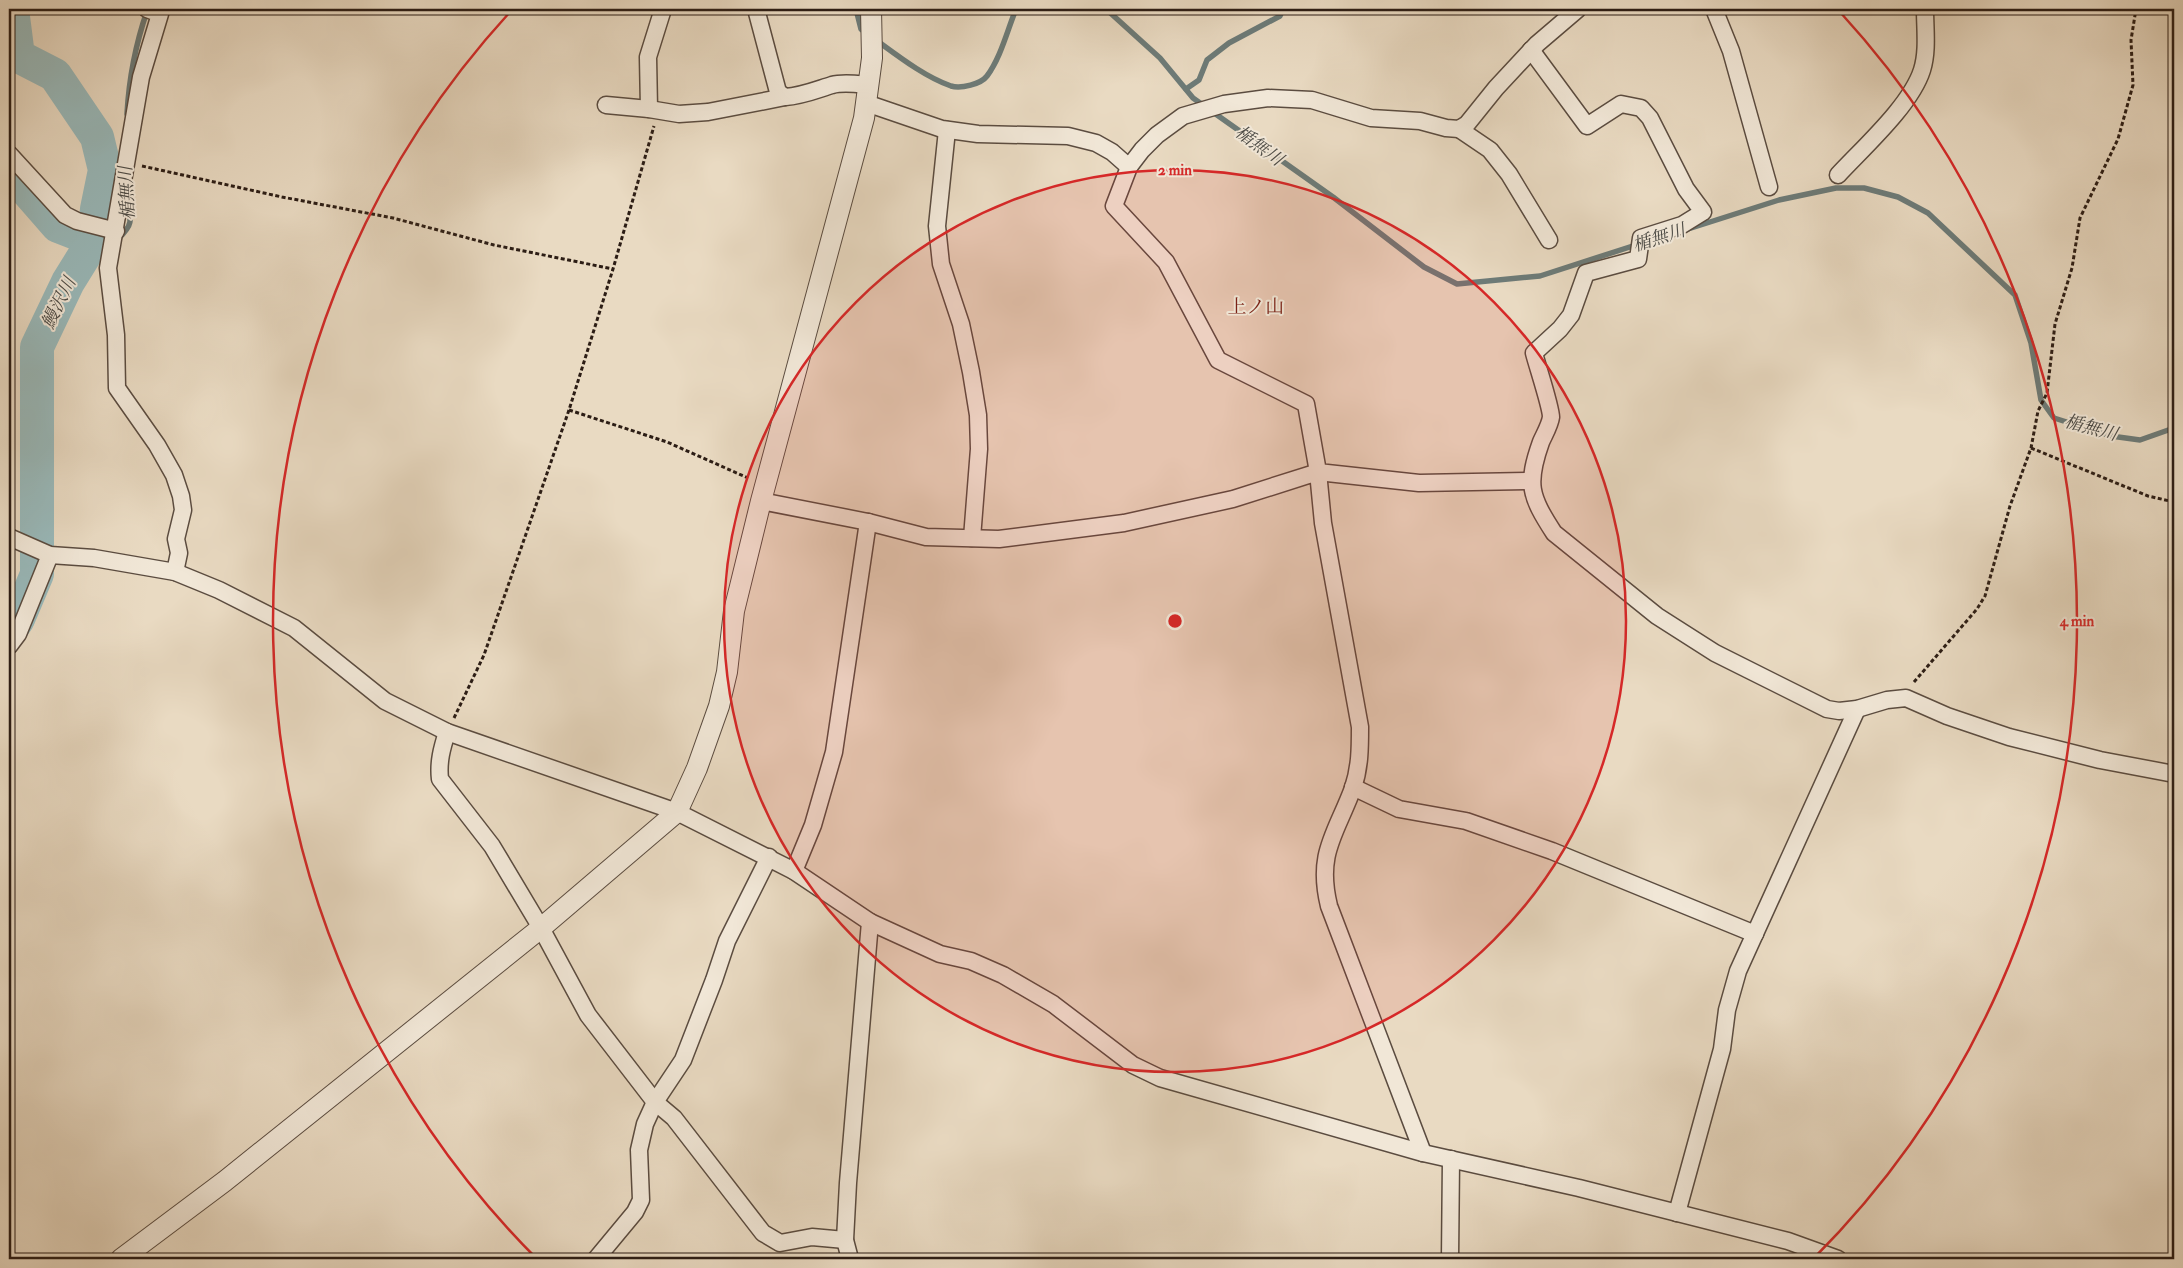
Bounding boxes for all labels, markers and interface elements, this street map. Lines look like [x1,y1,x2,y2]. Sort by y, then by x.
water label: 楯無川 [1230,121,1289,172]
text: 2 min [1158,161,1192,180]
water label: 楯無川 [114,163,140,221]
water label: 楯無川 [1630,218,1690,257]
water label: 鰻沢川 [37,272,82,332]
district label: 上ノ山 [1227,295,1285,319]
water label: 楯無川 [2062,410,2122,447]
centre of rings [1166,612,1184,630]
text: 4 min [2059,612,2095,631]

